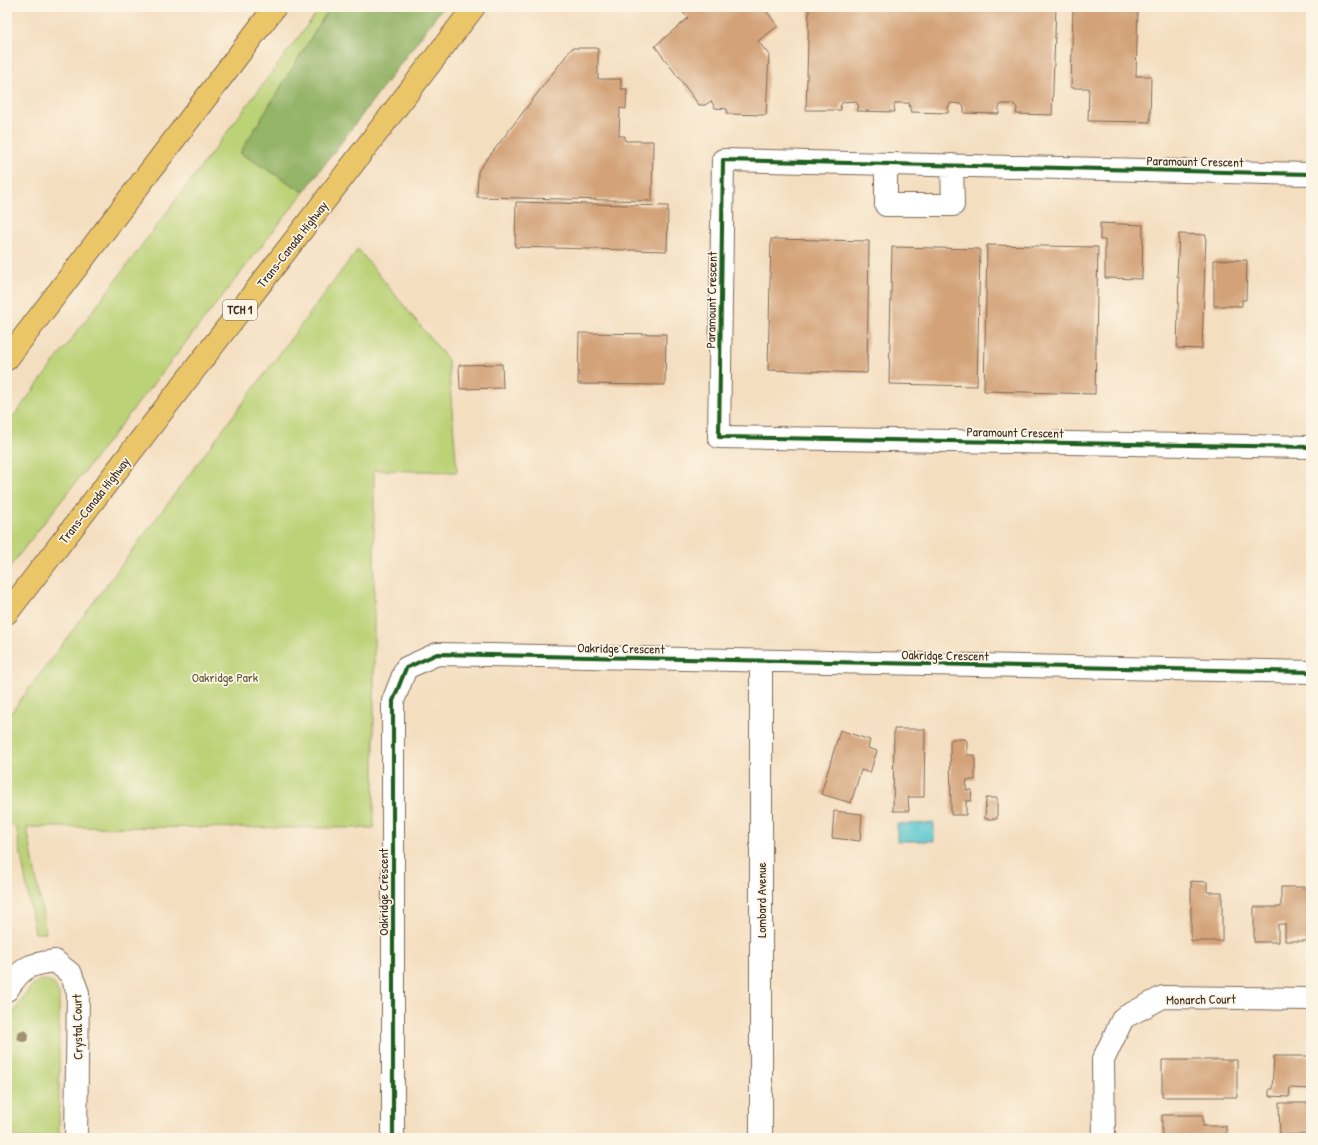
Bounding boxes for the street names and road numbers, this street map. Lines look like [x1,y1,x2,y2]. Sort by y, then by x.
street label: Paramount Crescent [1146,151,1244,171]
street label: Trans-Canada Highway [252,196,332,291]
street label: Paramount Crescent [701,251,721,349]
road number: TCH 1 [223,300,257,320]
street label: Paramount Crescent [966,422,1064,442]
street label: Trans-Canada Highway [54,452,134,547]
street label: Oakridge Crescent [577,638,665,658]
street label: Oakridge Crescent [901,645,989,665]
street label: Oakridge Crescent [374,848,392,936]
street label: Lombard Avenue [752,862,770,938]
street label: Monarch Court [1166,989,1236,1009]
street label: Crystal Court [67,993,87,1060]

